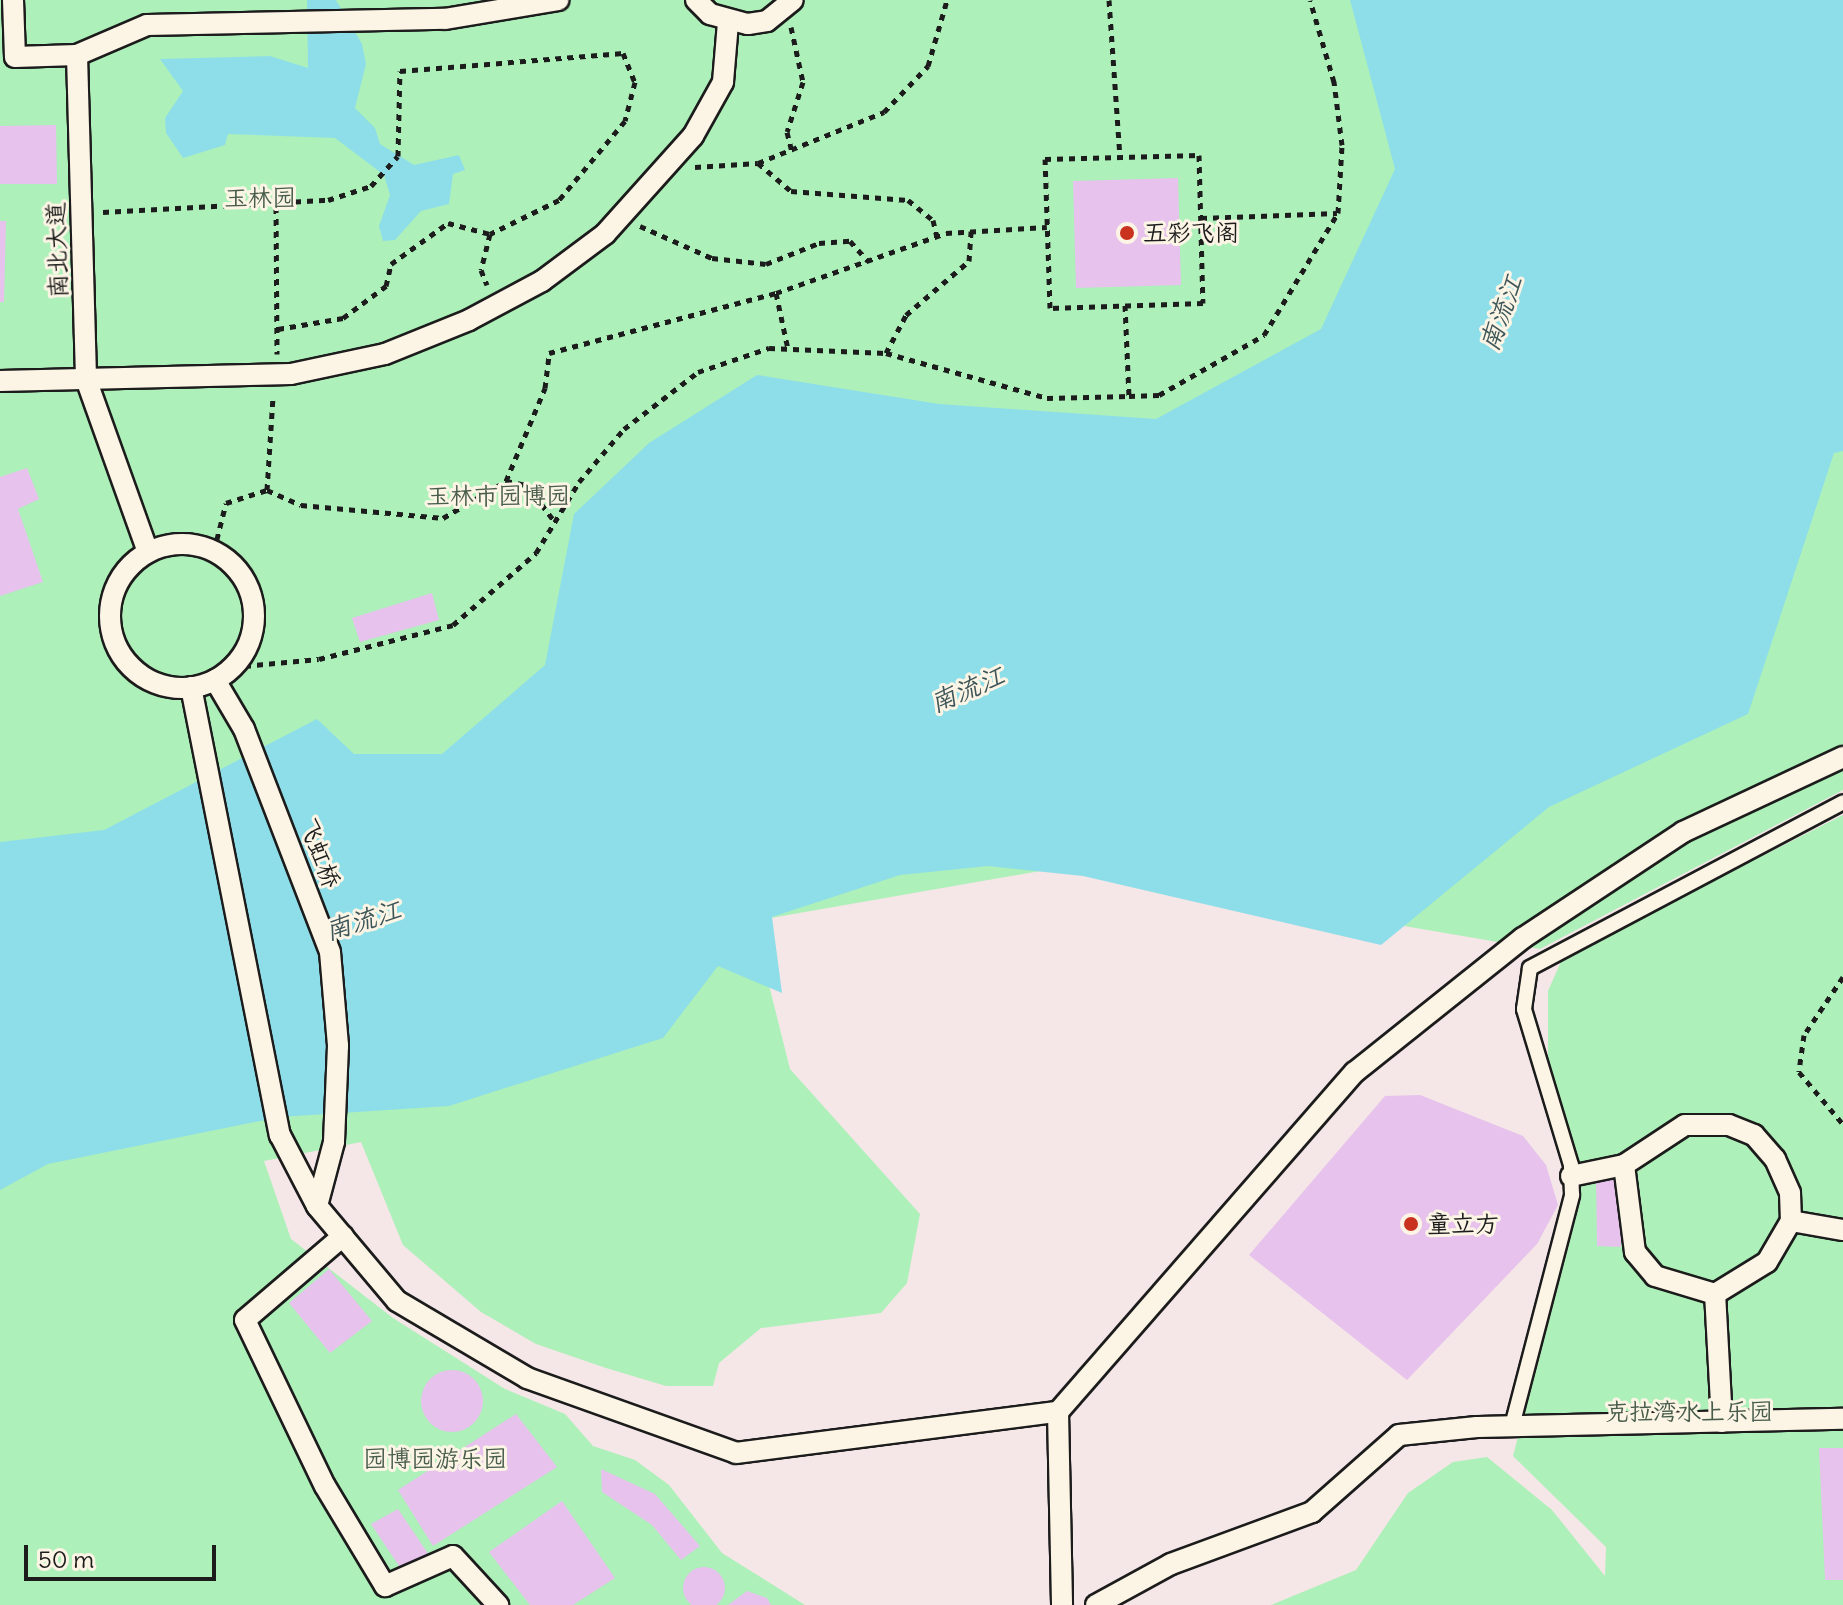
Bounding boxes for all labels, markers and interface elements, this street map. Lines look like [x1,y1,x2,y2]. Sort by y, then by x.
park label: 玉林园 [224,184,296,212]
street label: 南北大道 [41,202,73,298]
place label: 五彩飞阁 [1143,219,1239,247]
marker: 五彩飞阁 [1118,224,1136,242]
water label: 南流江 [1473,271,1529,355]
park label: 玉林市园博园 [426,482,570,510]
water label: 南流江 [925,659,1009,719]
street label: 飞虹桥 [294,814,346,892]
water label: 南流江 [321,894,405,946]
place label: 童立方 [1427,1210,1499,1238]
marker: 童立方 [1402,1215,1420,1233]
park label: 克拉湾水上乐园 [1605,1398,1773,1426]
park label: 园博园游乐园 [363,1445,507,1473]
scale bar [28,1529,220,1579]
text: 50 m [38,1544,94,1574]

